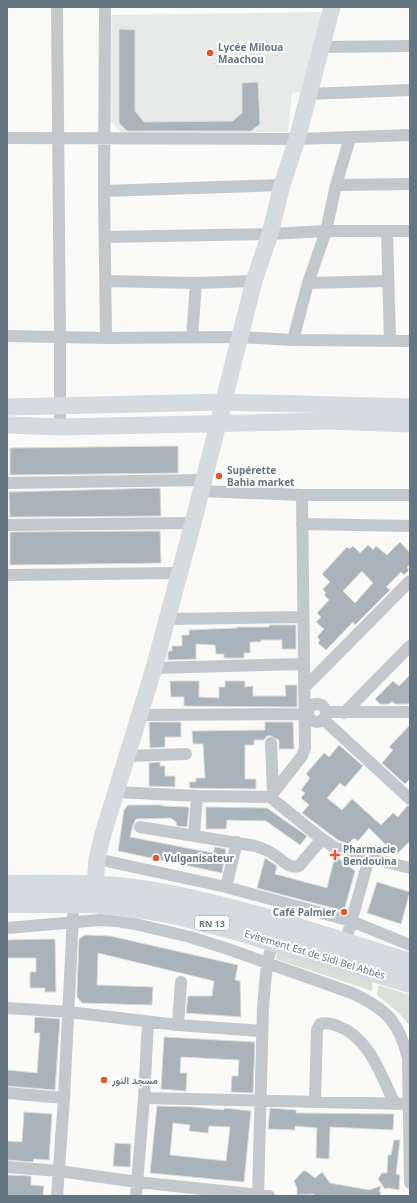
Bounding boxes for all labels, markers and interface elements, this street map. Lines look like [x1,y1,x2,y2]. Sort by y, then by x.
place label: Lycée Miloua Maachou [218,40,283,66]
marker: Lycée Miloua Maachou [205,48,215,58]
place label: Supérette Bahia market [227,463,295,489]
marker: Supérette Bahia market [214,471,224,481]
place label: Pharmacie Bendouina [343,842,397,868]
marker: Pharmacie Bendouina [330,850,340,860]
place label: Vulganisateur [164,851,234,865]
marker: Vulganisateur [151,853,161,863]
place label: Café Palmier [273,905,337,919]
marker: Café Palmier [339,907,349,917]
road number: RN 13 [195,916,229,930]
street label: Evitement Est de Sidi Bel Abbès [243,926,387,982]
place label: مسجد النور [111,1073,158,1087]
marker: مسجد النور [99,1075,109,1085]

